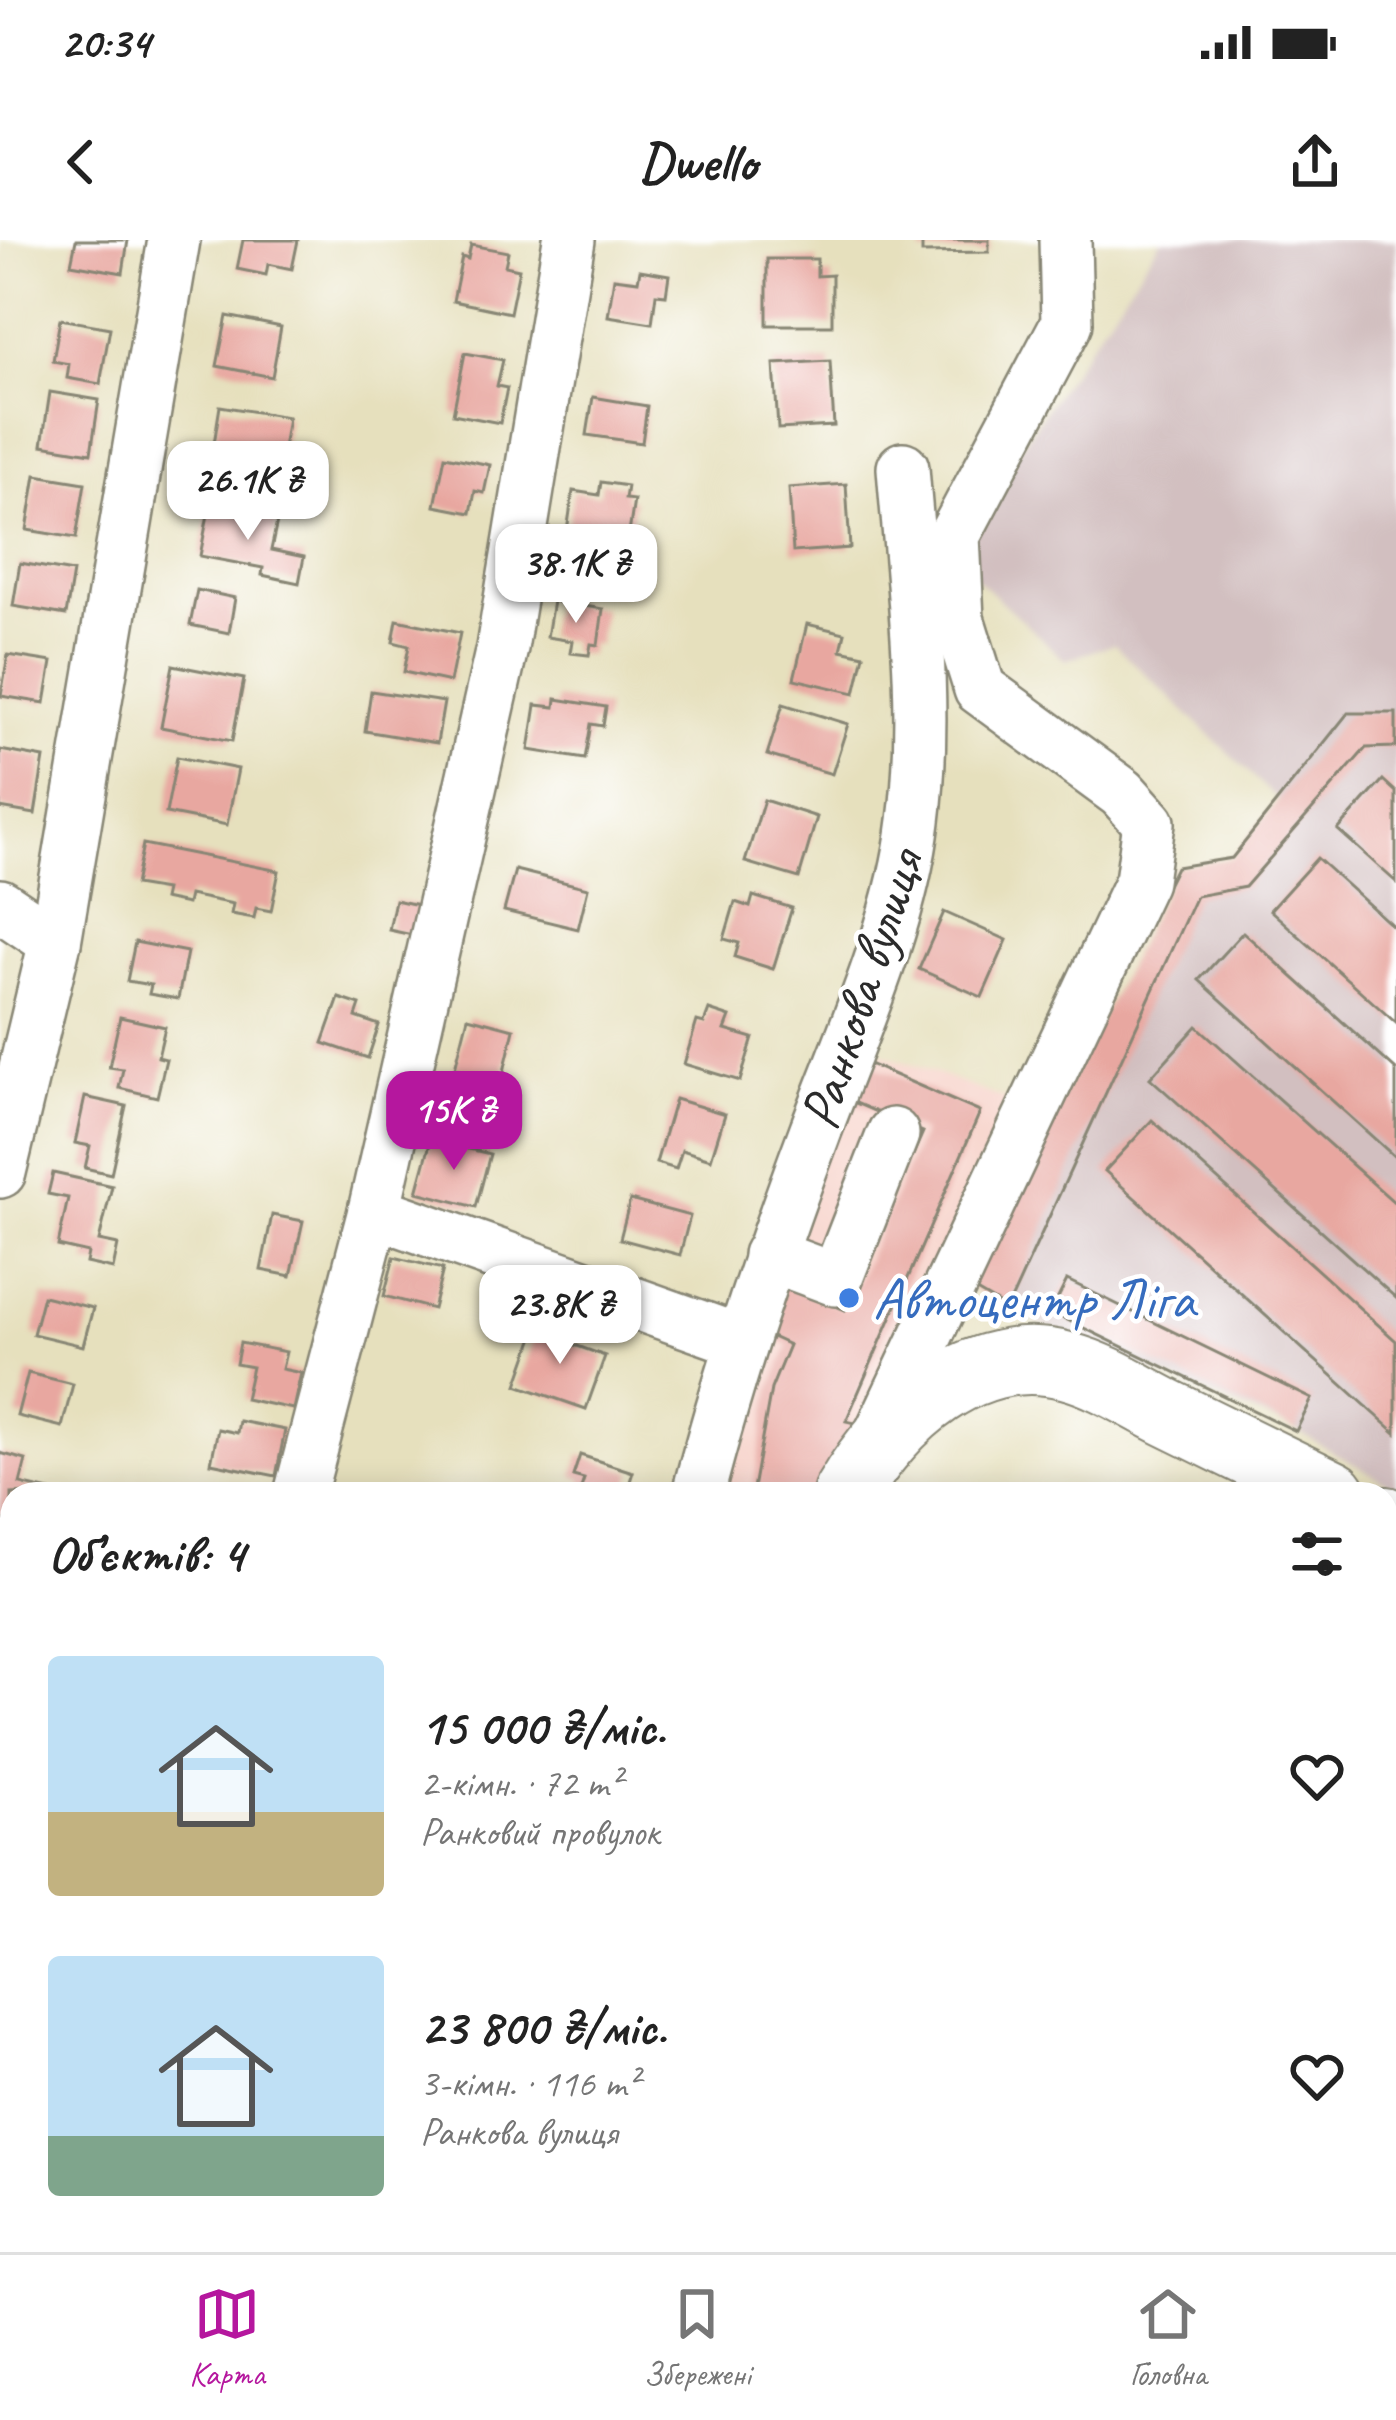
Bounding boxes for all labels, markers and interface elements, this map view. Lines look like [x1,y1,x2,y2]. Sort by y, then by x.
text: 20:34 [60,14,150,71]
text: Dwello [639,128,757,196]
icon: back [48,129,114,195]
icon: share [1282,129,1348,195]
pin: 26.1K ₴ [137,441,359,543]
text: 26.1K ₴ [194,455,302,504]
pin: 38.1K ₴ [465,524,687,626]
text: 38.1K ₴ [522,538,630,587]
street label: Ранкова вулиця [782,838,941,1138]
pin: 15K ₴ [370,1071,538,1173]
text: 15K ₴ [413,1085,495,1134]
place label: Автоцентр Ліга [873,1263,1199,1335]
pin: 23.8K ₴ [449,1265,671,1367]
text: 23.8K ₴ [506,1279,614,1328]
marker: Автоцентр Ліга [836,1285,862,1311]
icon: filters [1284,1521,1350,1587]
text: Об’єктів: 4 [48,1522,245,1586]
text: 15 000 ₴/міс. [420,1695,665,1759]
icon: home [144,1704,288,1848]
icon: heart [1284,1743,1350,1809]
text: 2-кімн. · 72 m² [420,1759,621,1808]
text: Ранковий провулок [420,1808,659,1857]
text: 23 800 ₴/міс. [420,1995,666,2059]
icon: home [144,2004,288,2148]
icon: heart [1284,2043,1350,2109]
text: 3-кімн. · 116 m² [420,2059,638,2108]
text: Ранкова вулиця [420,2108,618,2157]
tab: Карта [189,2281,265,2395]
tab: Збережені [644,2281,751,2395]
tab: Головна [1130,2281,1207,2395]

